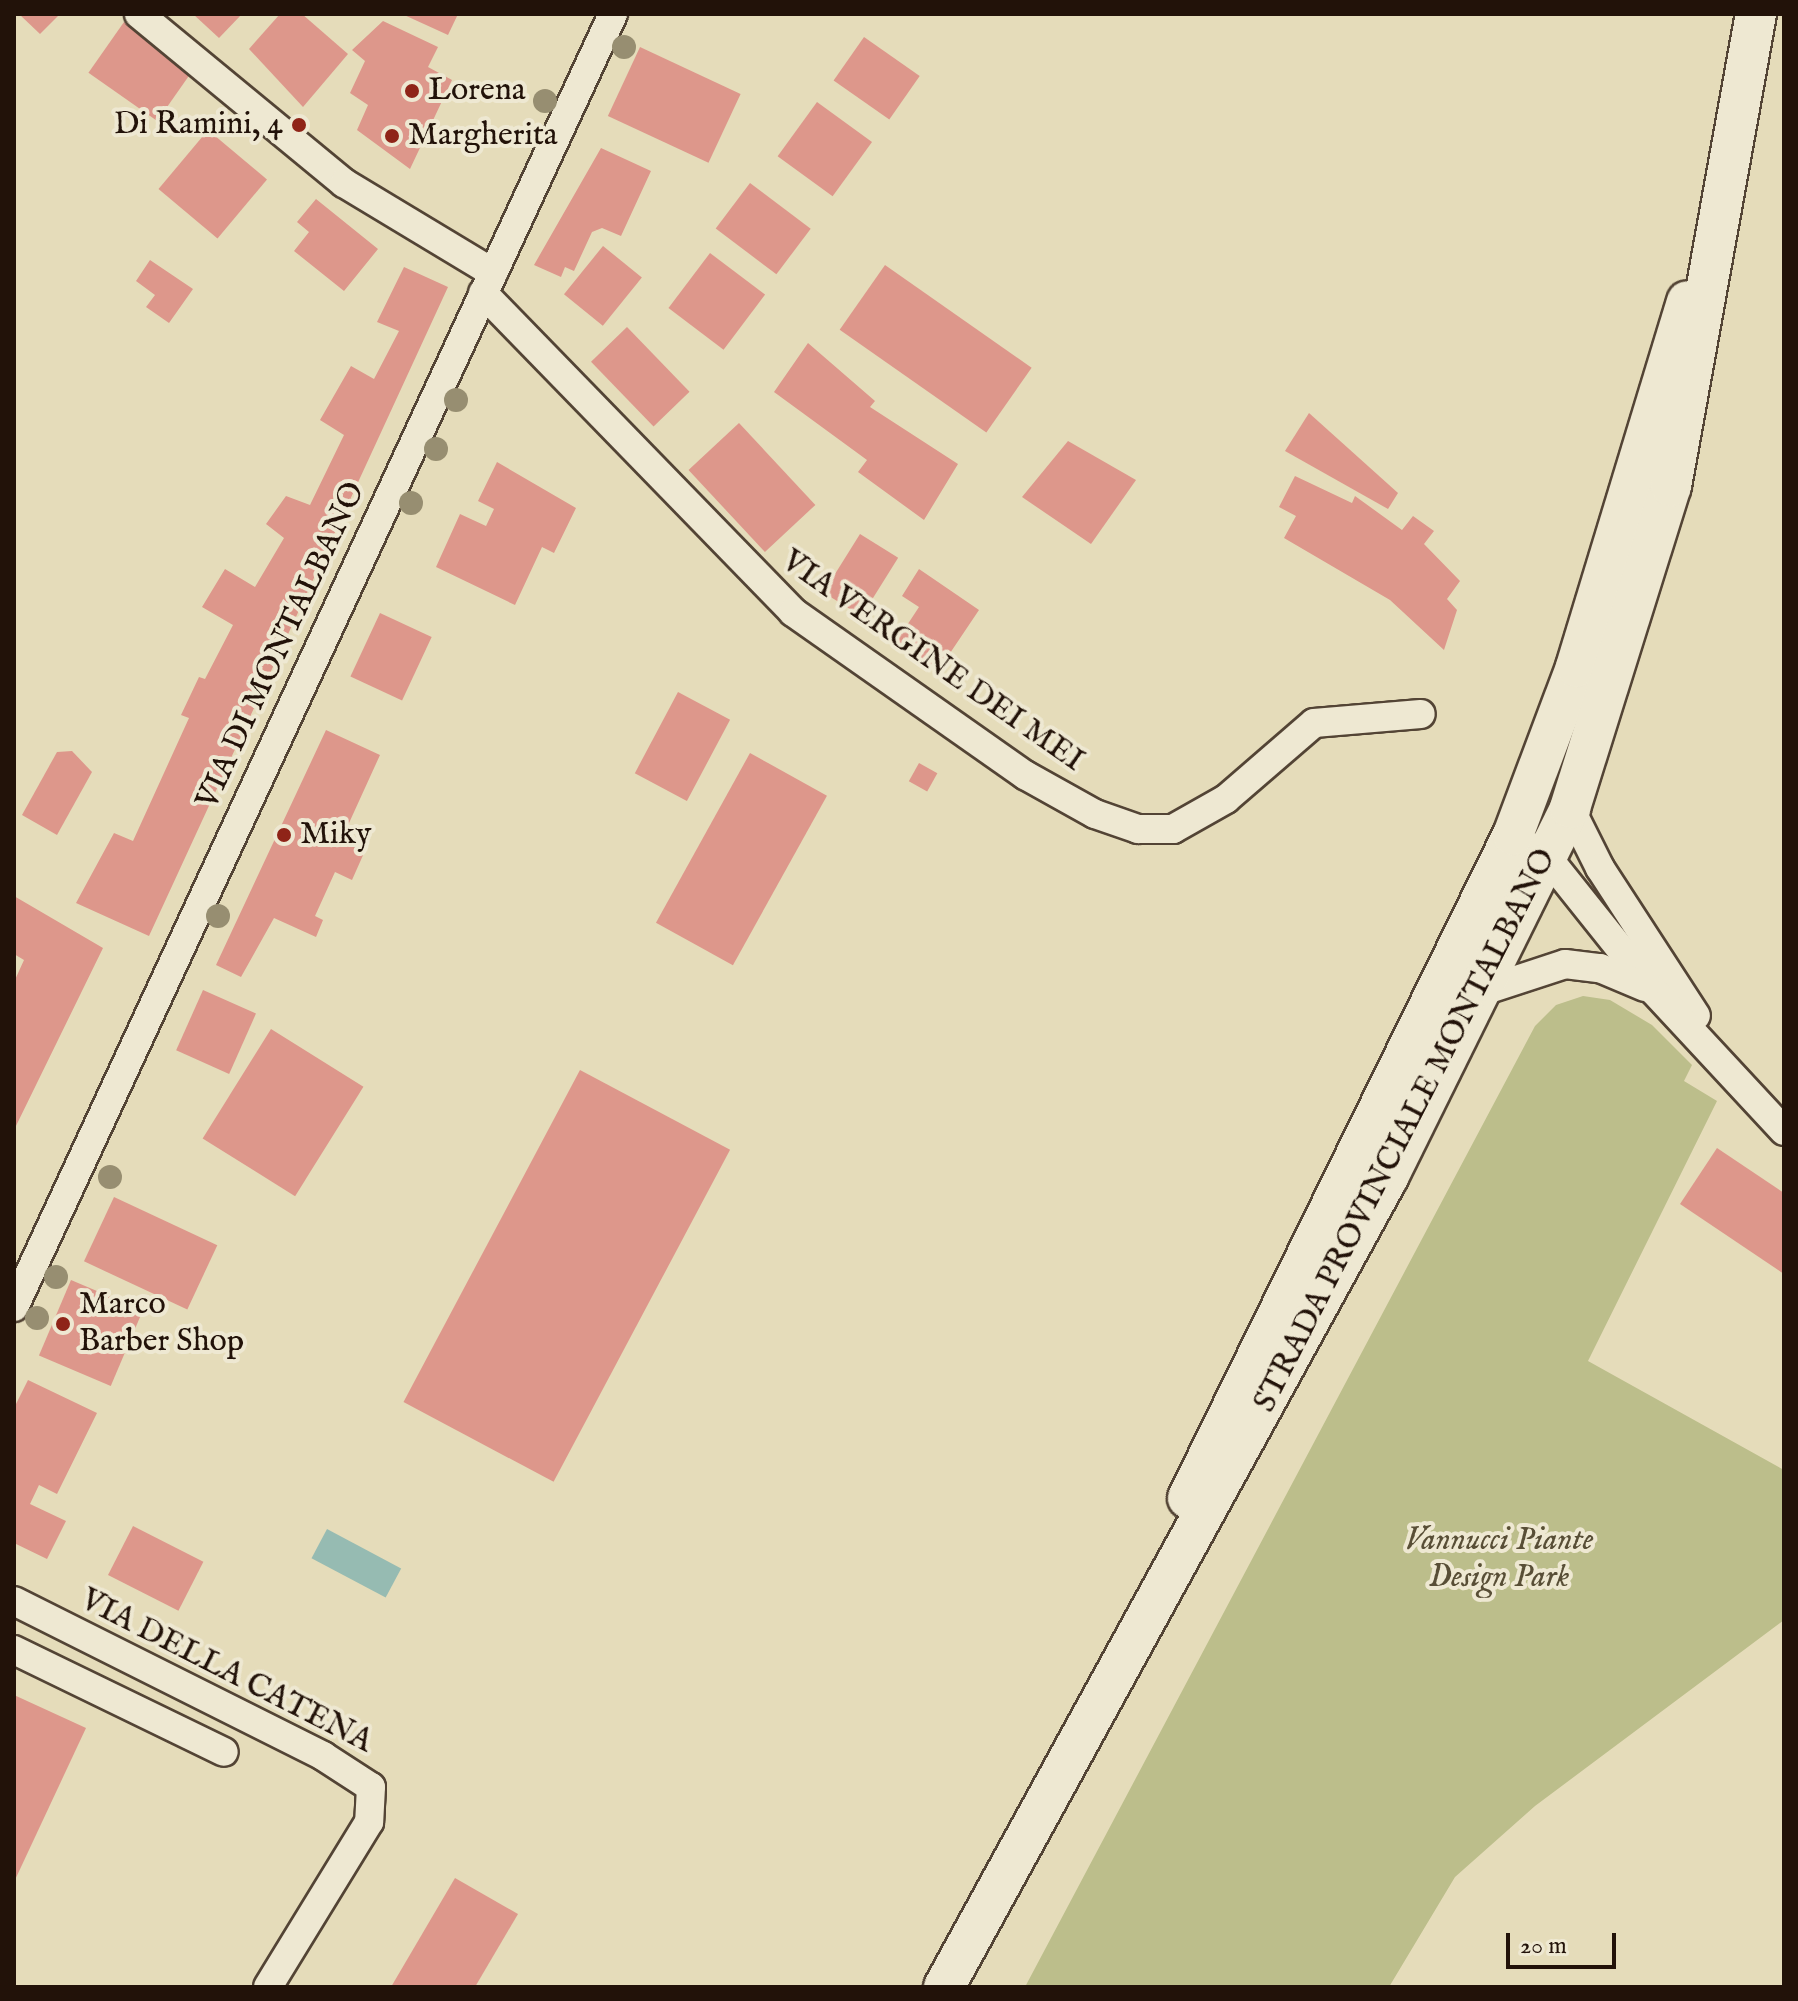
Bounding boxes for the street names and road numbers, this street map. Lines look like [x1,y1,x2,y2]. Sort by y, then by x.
street label: VIA DI MONTALBANO [189,476,375,816]
street label: VIA VERGINE DEI MEI [773,543,1091,781]
street label: STRADA PROVINCIALE MONTALBANO [1247,843,1565,1419]
street label: VIA DELLA CATENA [74,1582,378,1762]

